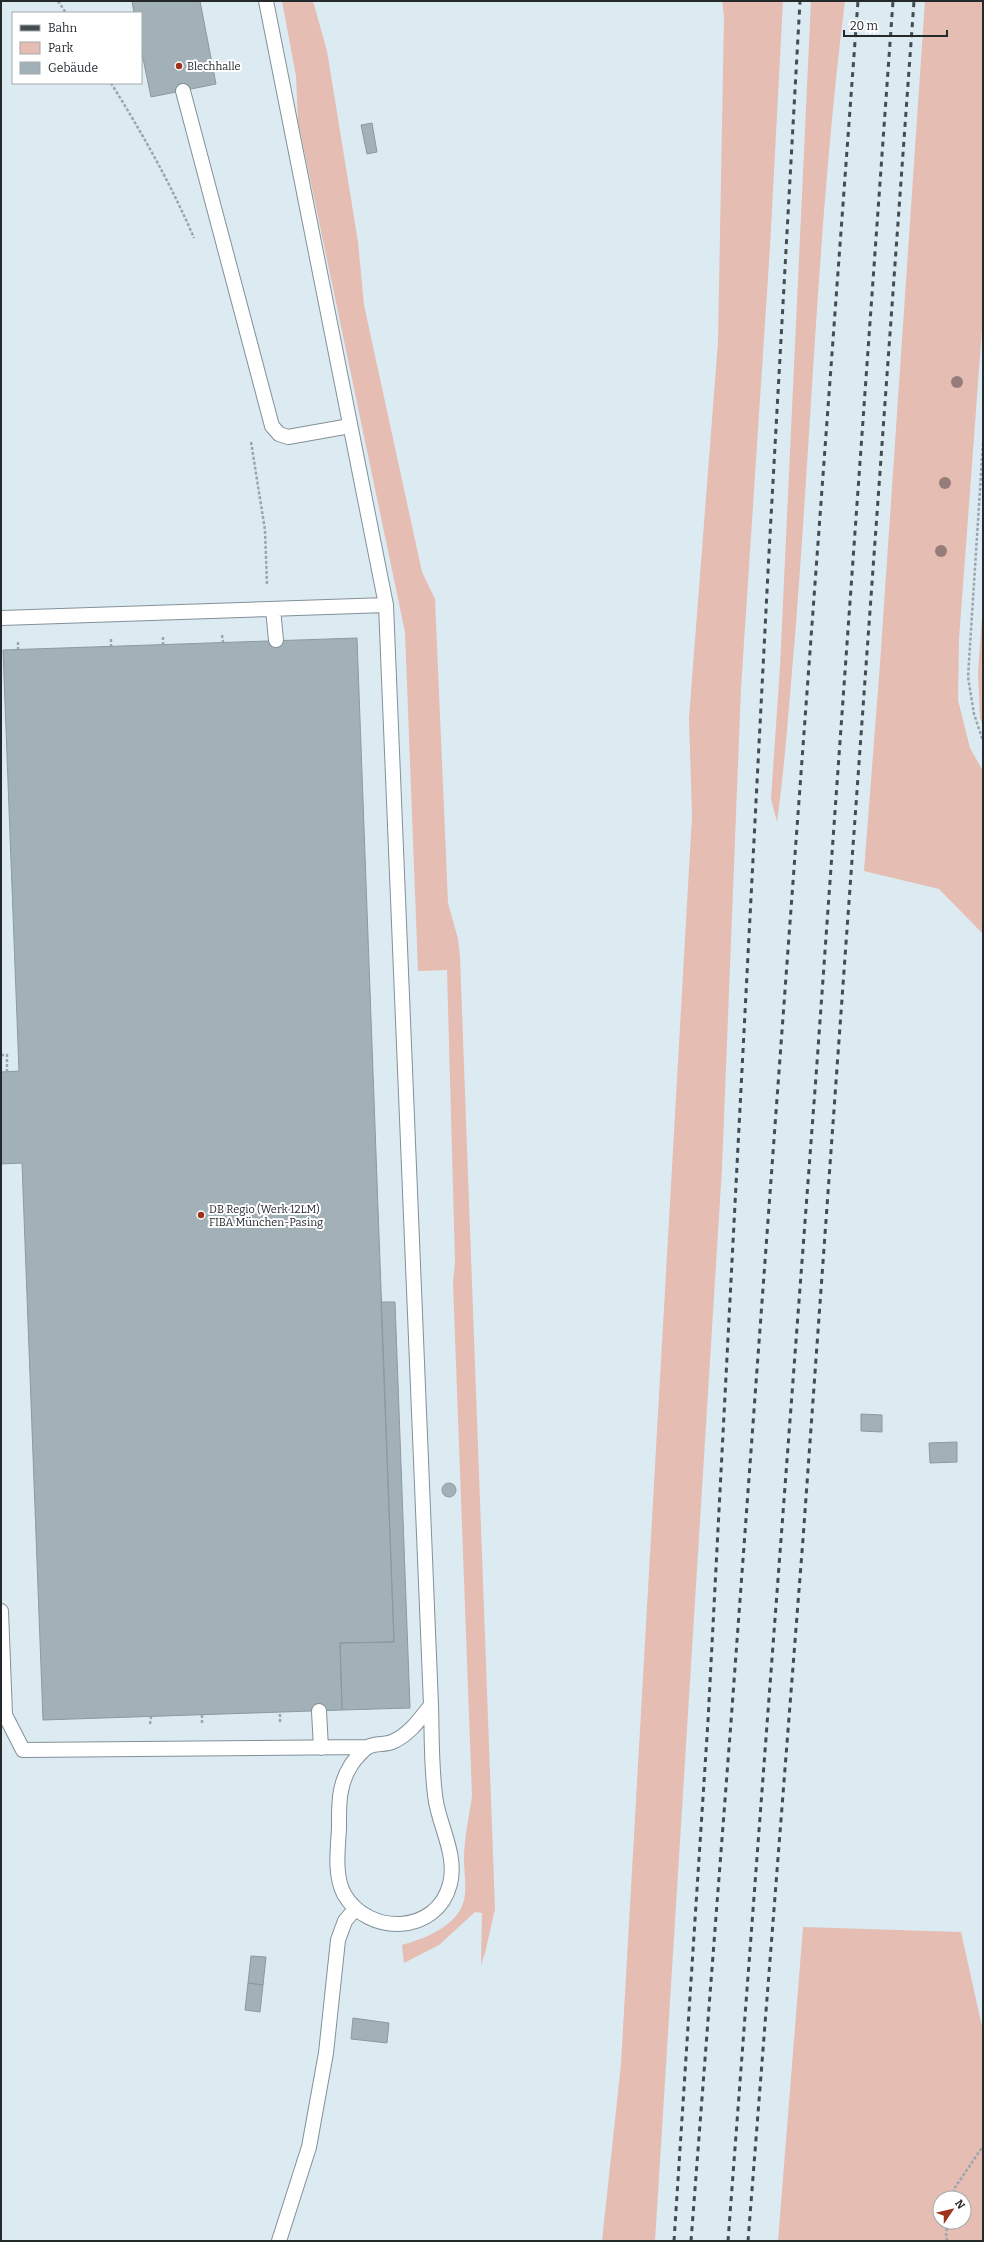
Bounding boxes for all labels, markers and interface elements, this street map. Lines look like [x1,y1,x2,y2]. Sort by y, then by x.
legend [12,12,142,84]
scale bar [844,12,947,38]
text: 20 m [850,19,879,33]
text: Bahn [48,21,77,35]
text: Park [48,41,74,55]
place label: Blechhalle [187,60,241,73]
text: Gebäude [48,61,98,75]
marker: Blechhalle [174,61,184,71]
place label: DB Regio (Werk 12LM) FIBA München-Pasing [209,1203,323,1229]
marker: DB Regio (Werk 12LM) FIBA München-Pasing [196,1210,206,1220]
north arrow [932,2190,972,2230]
text: N [952,2197,968,2212]

